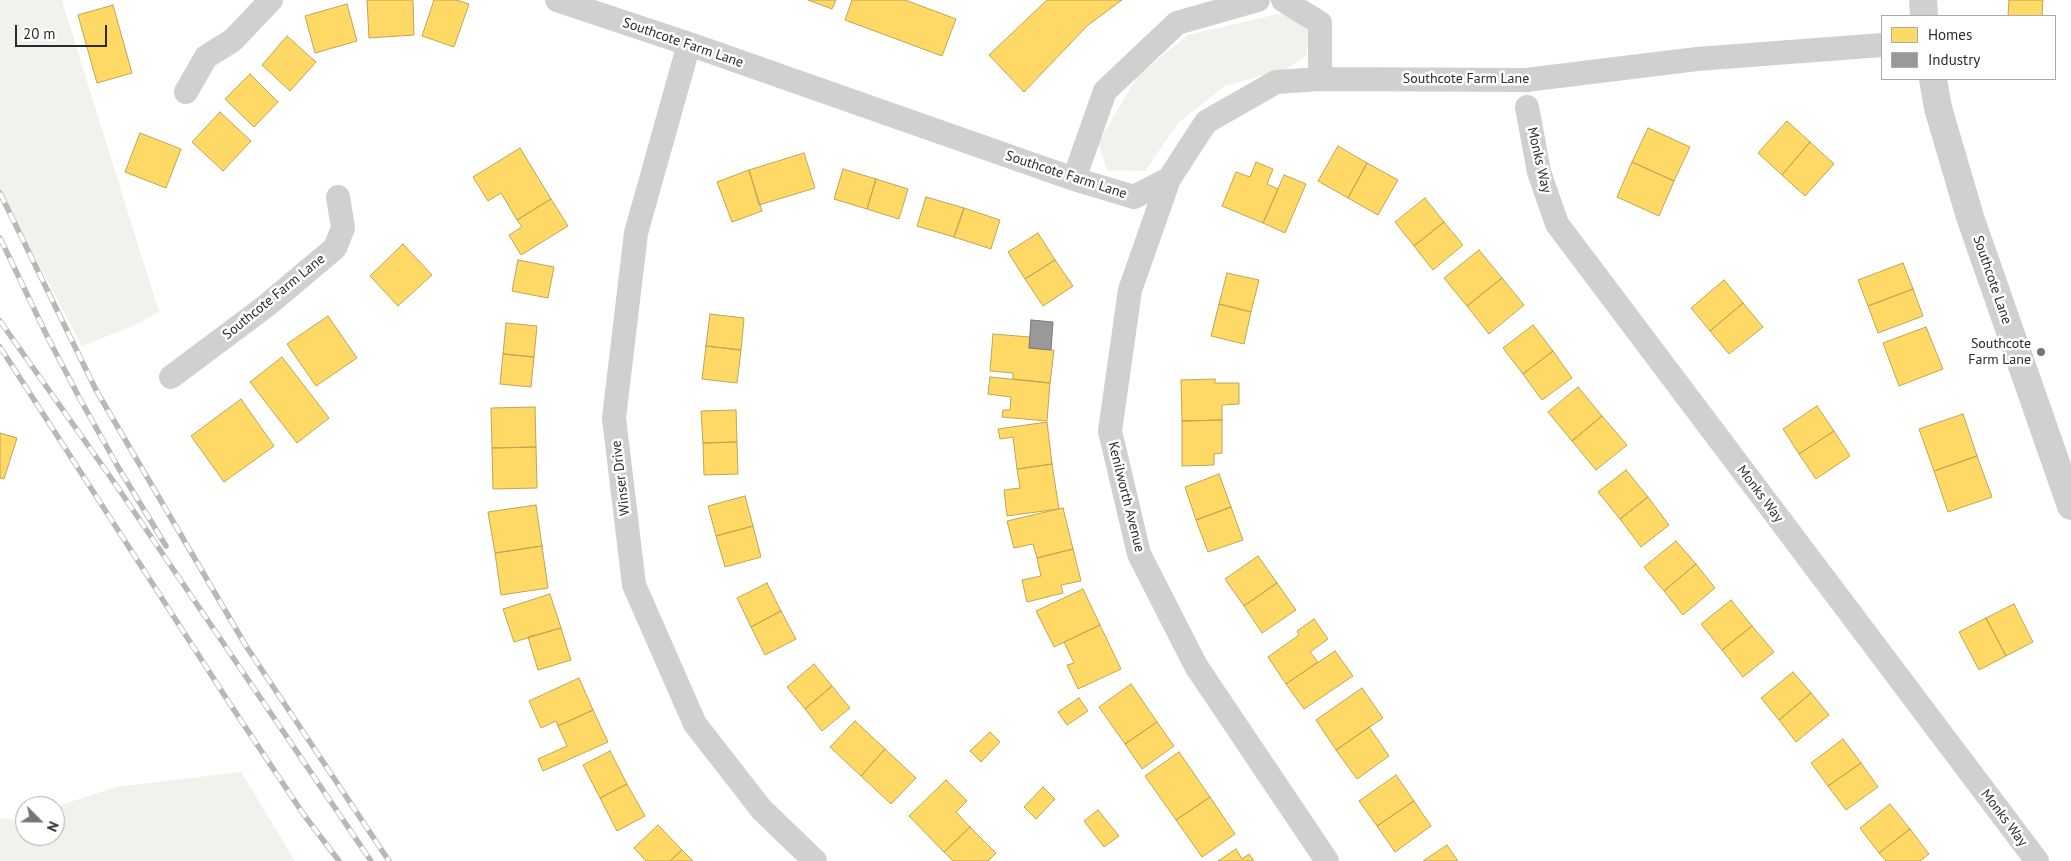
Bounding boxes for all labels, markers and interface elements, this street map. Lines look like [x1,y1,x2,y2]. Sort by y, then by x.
street label: Southcote Farm Lane [620,14,746,72]
scale bar [18,15,110,47]
legend [1881,15,2056,80]
text: 20 m [23,24,56,43]
text: Homes [1928,25,1972,44]
text: Industry [1928,50,1980,69]
street label: Southcote Farm Lane [1403,71,1529,87]
street label: Monks Way [1523,125,1555,195]
street label: Southcote Farm Lane [1003,147,1129,203]
street label: Southcote Lane [1969,234,2015,326]
street label: Southcote Farm Lane [220,251,328,343]
place label: Southcote Farm Lane [1968,336,2031,368]
marker: Southcote Farm Lane [2035,346,2047,358]
street label: Winser Drive [608,439,634,517]
street label: Kenilworth Avenue [1104,440,1148,554]
street label: Monks Way [1733,462,1787,526]
street label: Monks Way [1977,786,2031,850]
north arrow [15,796,65,846]
text: N [43,819,63,834]

